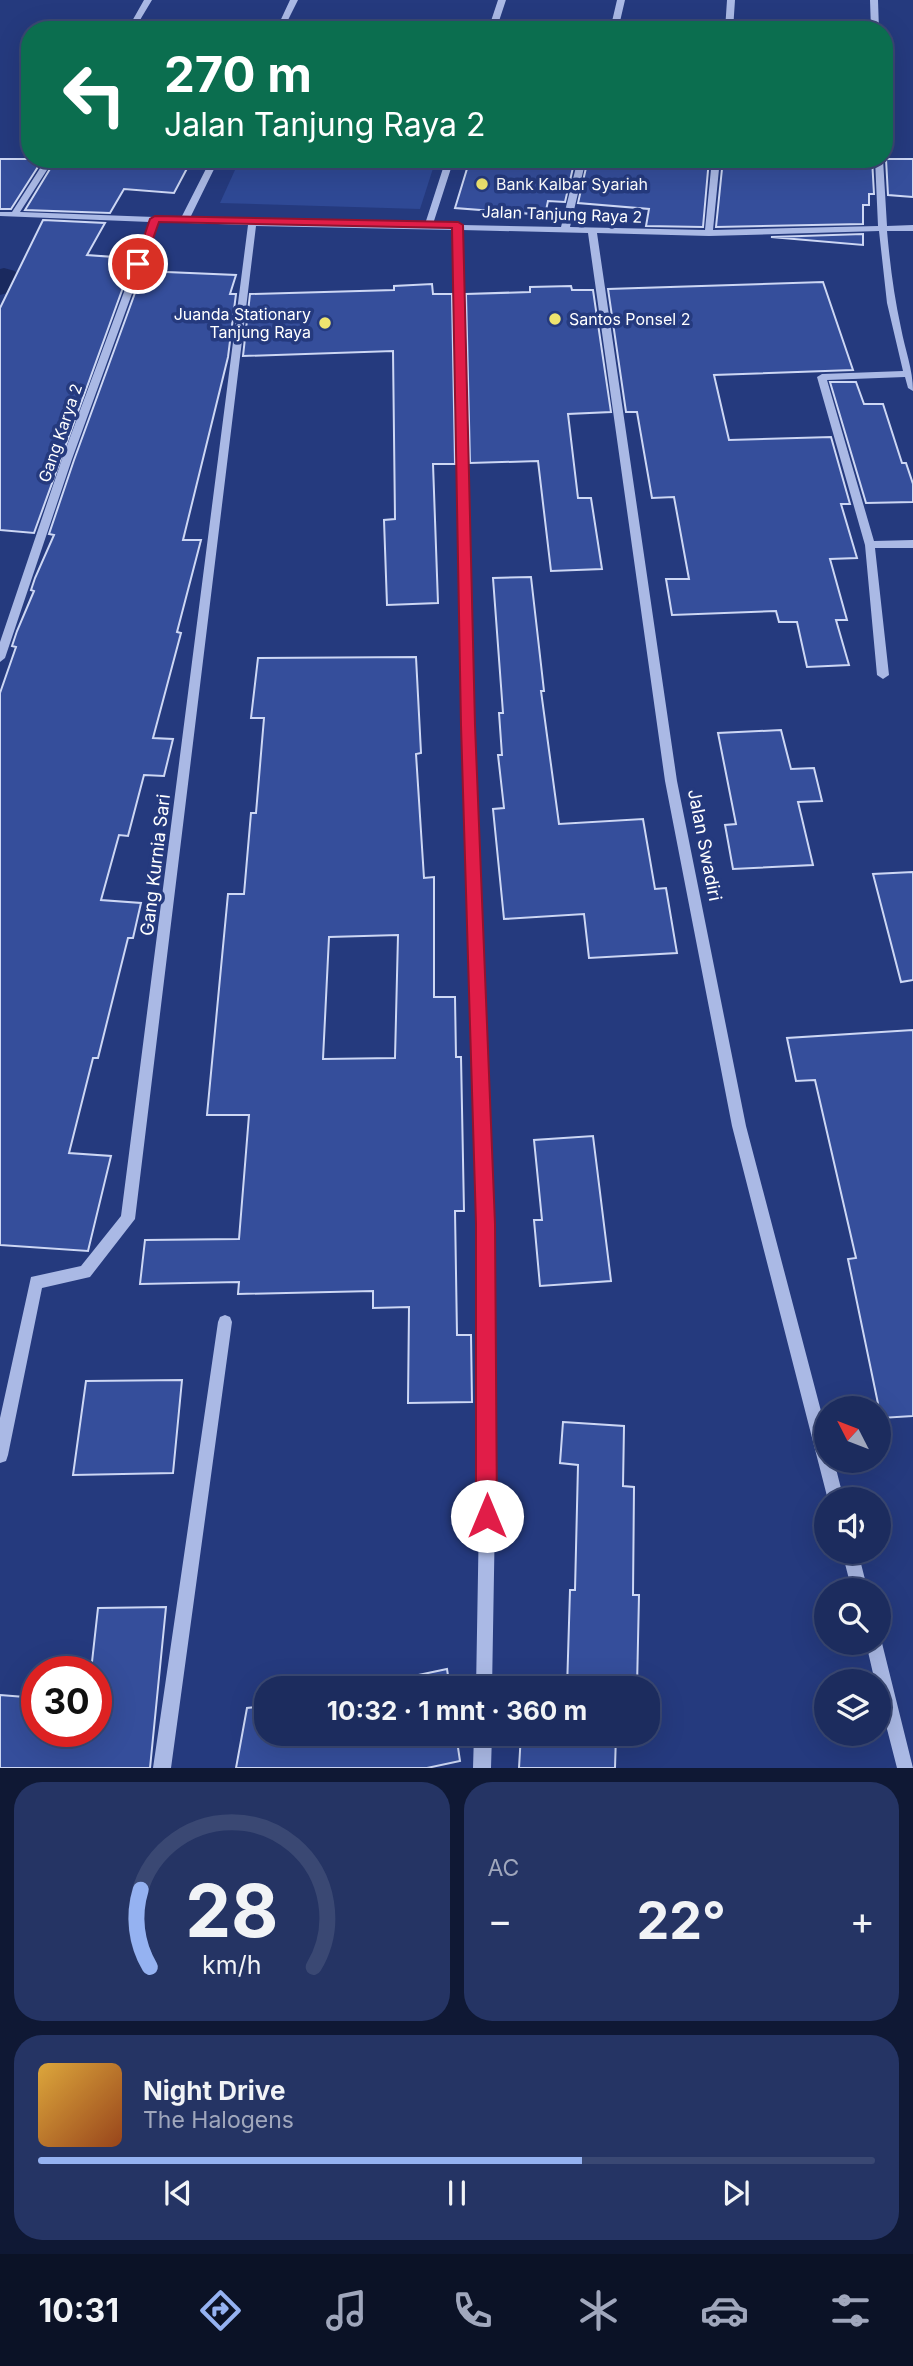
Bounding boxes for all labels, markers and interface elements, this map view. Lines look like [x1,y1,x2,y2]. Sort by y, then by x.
text: 270 m [164,45,312,104]
icon: left [49,49,140,140]
text: Jalan Tanjung Raya 2 [164,105,486,144]
place label: Bank Kalbar Syariah [496,174,648,194]
marker: Bank Kalbar Syariah [474,176,490,192]
street label: Jalan Tanjung Raya 2 [481,201,643,227]
pin [108,234,168,294]
icon: arrive [119,245,157,283]
place label: Juanda Stationary Tanjung Raya [174,304,311,342]
place label: Santos Ponsel 2 [569,309,690,329]
marker: Santos Ponsel 2 [547,311,563,327]
marker: Juanda Stationary Tanjung Raya [317,315,333,331]
street label: Gang Karya 2 [34,381,86,485]
street label: Jalan Swadiri [684,787,726,903]
street label: Gang Kurnia Sari [136,793,174,937]
north arrow [814,1396,891,1474]
map controls [814,1396,891,1746]
position arrow [450,1479,524,1553]
button: sound [814,1487,891,1564]
button: search [814,1578,891,1655]
speed limit sign: 30 [21,1656,112,1747]
button: layers [814,1669,891,1746]
text: 10:32 · 1 mnt · 360 m [327,1695,587,1726]
text: AC [488,1854,519,1882]
text: 28 [185,1867,278,1956]
text: 22° [637,1889,726,1952]
text: − [488,1897,513,1943]
text: + [850,1897,875,1943]
text: km/h [202,1950,261,1980]
text: Night Drive [143,2075,285,2106]
text: The Halogens [143,2106,294,2134]
icon: previous [159,2174,197,2212]
icon: pause [438,2174,476,2212]
icon: next [717,2174,755,2212]
icon: directions [196,2286,245,2335]
icon: music [322,2286,371,2335]
icon: phone [448,2286,497,2335]
icon: climate [574,2286,623,2335]
icon: car [700,2286,749,2335]
icon: filters [826,2286,875,2335]
text: 10:31 [38,2291,119,2330]

